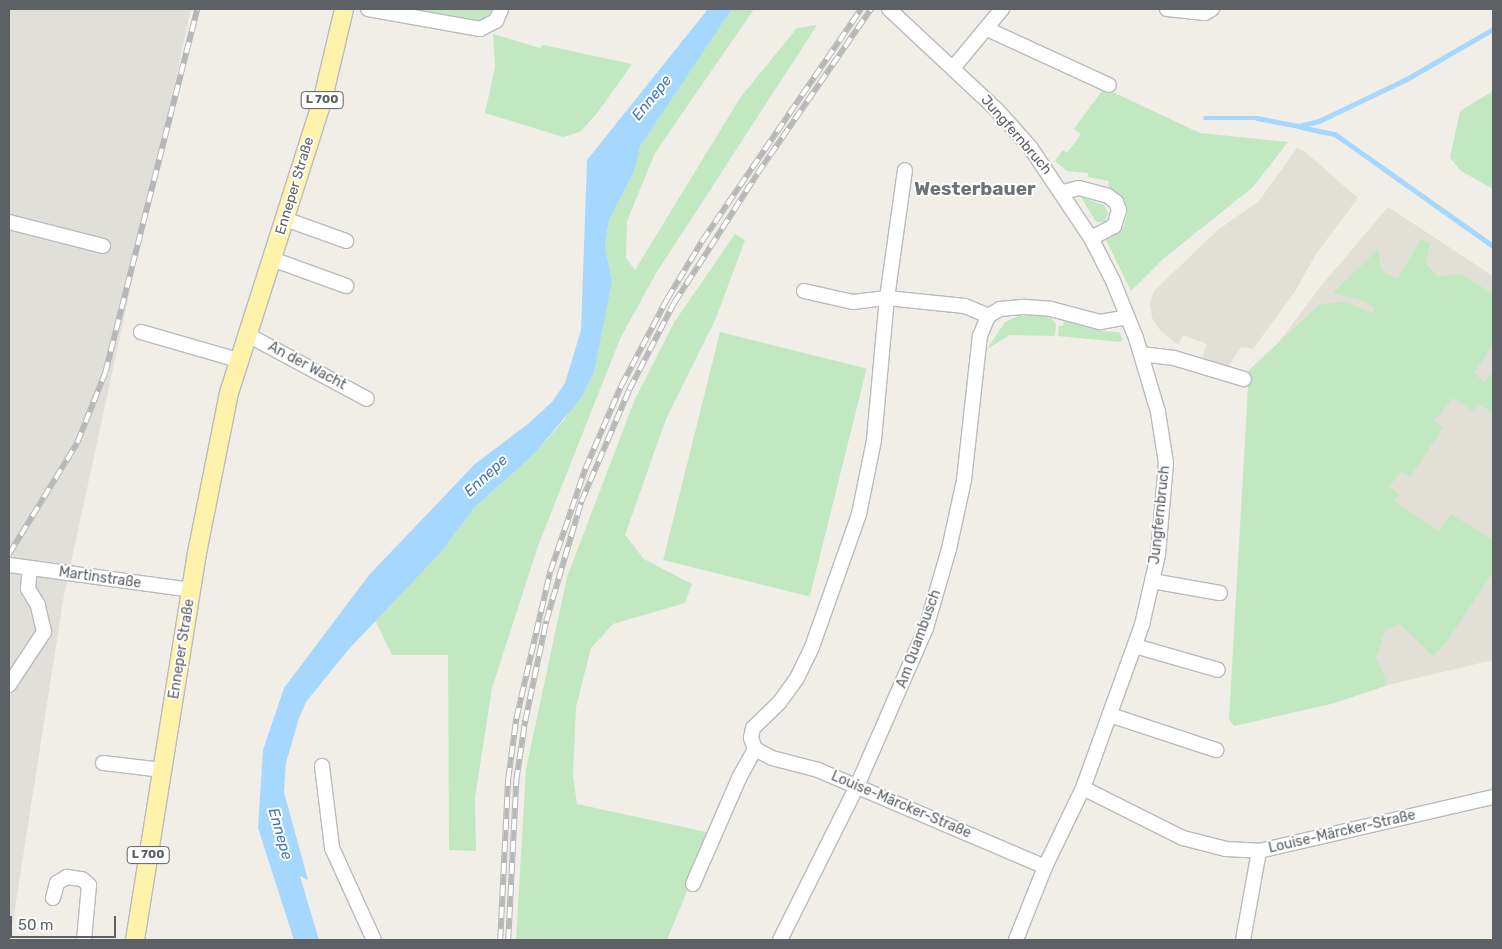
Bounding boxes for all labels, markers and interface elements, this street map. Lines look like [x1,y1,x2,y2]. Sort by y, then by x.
water label: Ennepe [628,72,676,124]
road number: L 700 [300,90,344,110]
street label: Jungfernbruch [977,92,1055,178]
street label: Enneper Straße [272,135,318,237]
district label: Westerbauer [914,178,1036,200]
street label: An der Wacht [265,338,349,394]
water label: Ennepe [461,451,511,501]
street label: Jungfernbruch [1146,465,1174,565]
street label: Martinstraße [58,564,142,592]
street label: Am Quambusch [893,588,945,690]
street label: Enneper Straße [166,598,198,700]
street label: Louise-Märcker-Straße [829,768,973,842]
water label: Ennepe [264,806,296,862]
street label: Louise-Märcker-Straße [1267,807,1417,857]
road number: L 700 [126,846,170,864]
scale bar [12,906,119,938]
text: 50 m [18,916,53,934]

